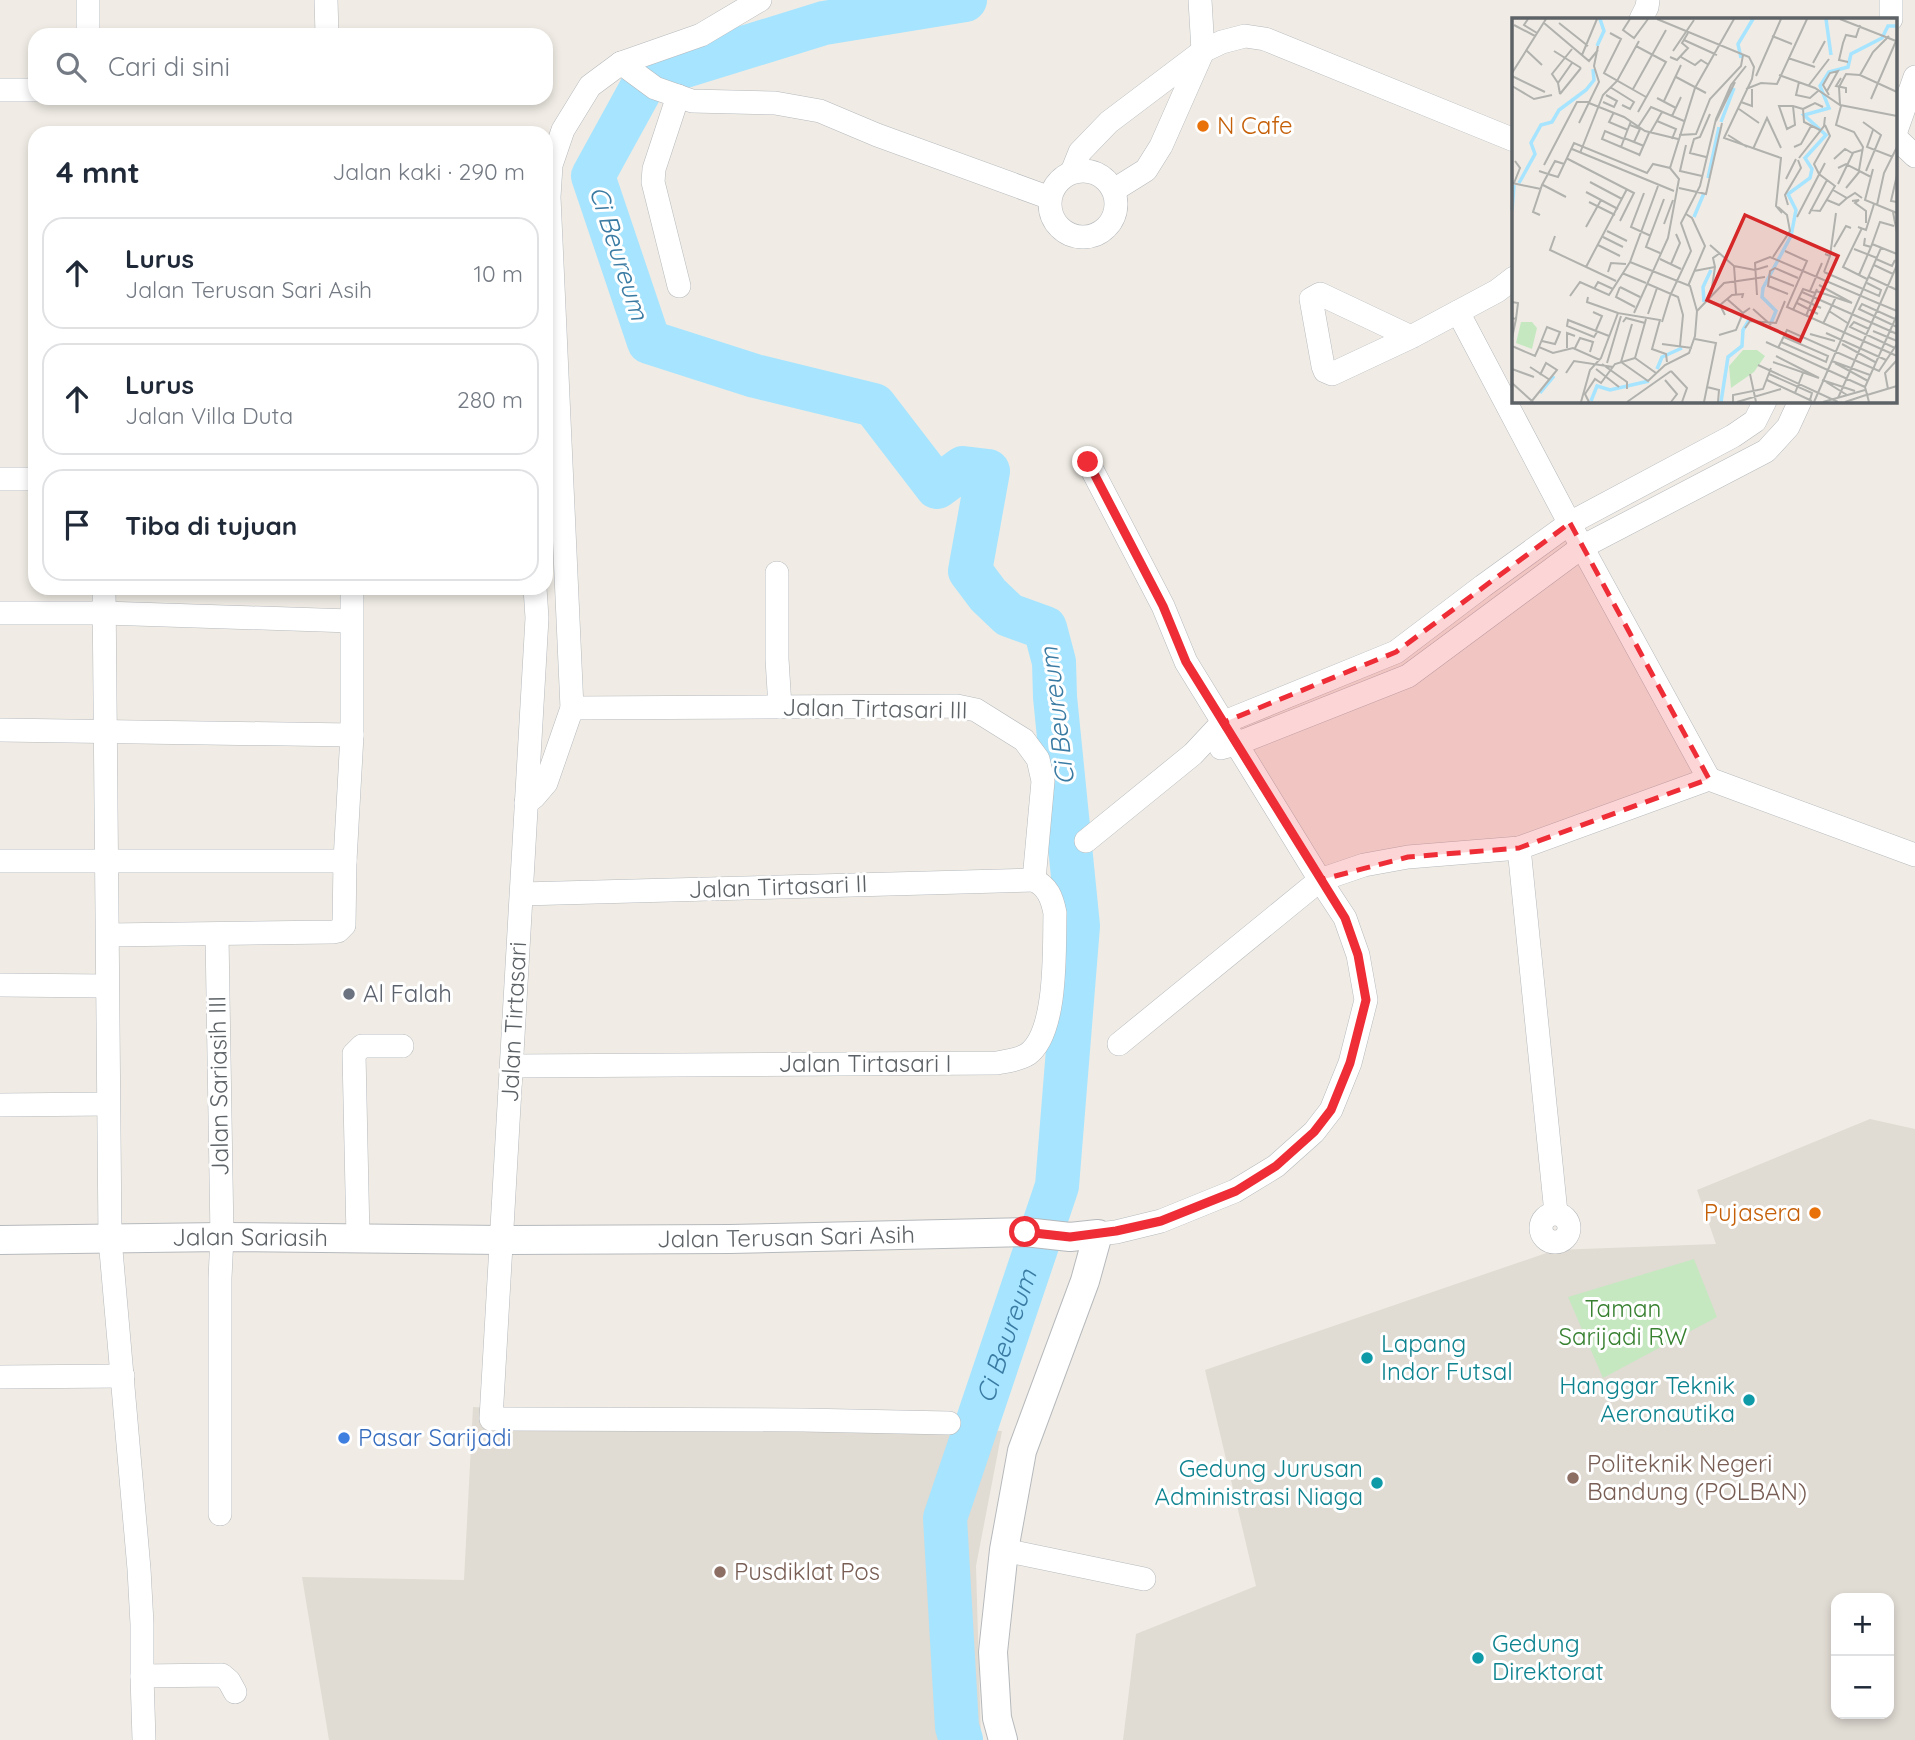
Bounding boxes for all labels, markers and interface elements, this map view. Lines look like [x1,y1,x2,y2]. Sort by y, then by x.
inset map [1512,18,1898,402]
search box [28,28,553,105]
icon: search [52,48,90,86]
text: Cari di sini [108,50,230,83]
place label: N Cafe [1217,110,1293,140]
marker: N Cafe [1195,118,1211,134]
text: 4 mnt [56,153,140,191]
text: Jalan kaki · 290 m [332,157,525,186]
water label: Ci Beureum [582,182,657,325]
text: Lurus [125,242,194,275]
icon: ahead [58,254,96,292]
text: 10 m [474,259,523,288]
text: Jalan Terusan Sari Asih [125,275,372,304]
text: Lurus [125,368,194,401]
icon: ahead [58,380,96,418]
text: 280 m [457,385,523,414]
text: Jalan Villa Duta [125,401,293,430]
route end [1072,446,1103,477]
icon: arrive [58,506,96,544]
text: Tiba di tujuan [125,509,297,542]
water label: Ci Beureum [1032,644,1081,787]
street label: Jalan Tirtasari III [782,691,968,725]
street label: Jalan Tirtasari II [688,868,868,904]
street label: Jalan Tirtasari [494,941,532,1103]
place label: Al Falah [363,978,452,1008]
marker: Al Falah [341,986,357,1002]
street label: Jalan Sariasih III [201,996,235,1176]
street label: Jalan Tirtasari I [778,1048,952,1078]
place label: Pujasera [1704,1197,1801,1227]
marker: Pujasera [1807,1205,1823,1221]
route start [1009,1216,1040,1247]
street label: Jalan Terusan Sari Asih [657,1219,915,1253]
street label: Jalan Sariasih [172,1221,328,1252]
water label: Ci Beureum [968,1264,1044,1407]
park label: Taman Sarijadi RW [1559,1293,1687,1351]
place label: Lapang Indor Futsal [1381,1328,1513,1386]
marker: Lapang Indor Futsal [1359,1350,1375,1366]
place label: Hanggar Teknik Aeronautika [1559,1370,1735,1428]
marker: Hanggar Teknik Aeronautika [1741,1392,1757,1408]
place label: Pasar Sarijadi [358,1422,512,1452]
marker: Pasar Sarijadi [336,1430,352,1446]
place label: Politeknik Negeri Bandung (POLBAN) [1587,1448,1807,1506]
place label: Gedung Jurusan Administrasi Niaga [1155,1453,1363,1511]
marker: Politeknik Negeri Bandung (POLBAN) [1565,1470,1581,1486]
marker: Gedung Jurusan Administrasi Niaga [1369,1475,1385,1491]
place label: Pusdiklat Pos [734,1556,880,1586]
marker: Pusdiklat Pos [712,1564,728,1580]
map controls [1831,1593,1894,1719]
button: + [1831,1593,1894,1656]
place label: Gedung Direktorat [1492,1628,1604,1686]
marker: Gedung Direktorat [1470,1650,1486,1666]
button: − [1831,1656,1894,1719]

